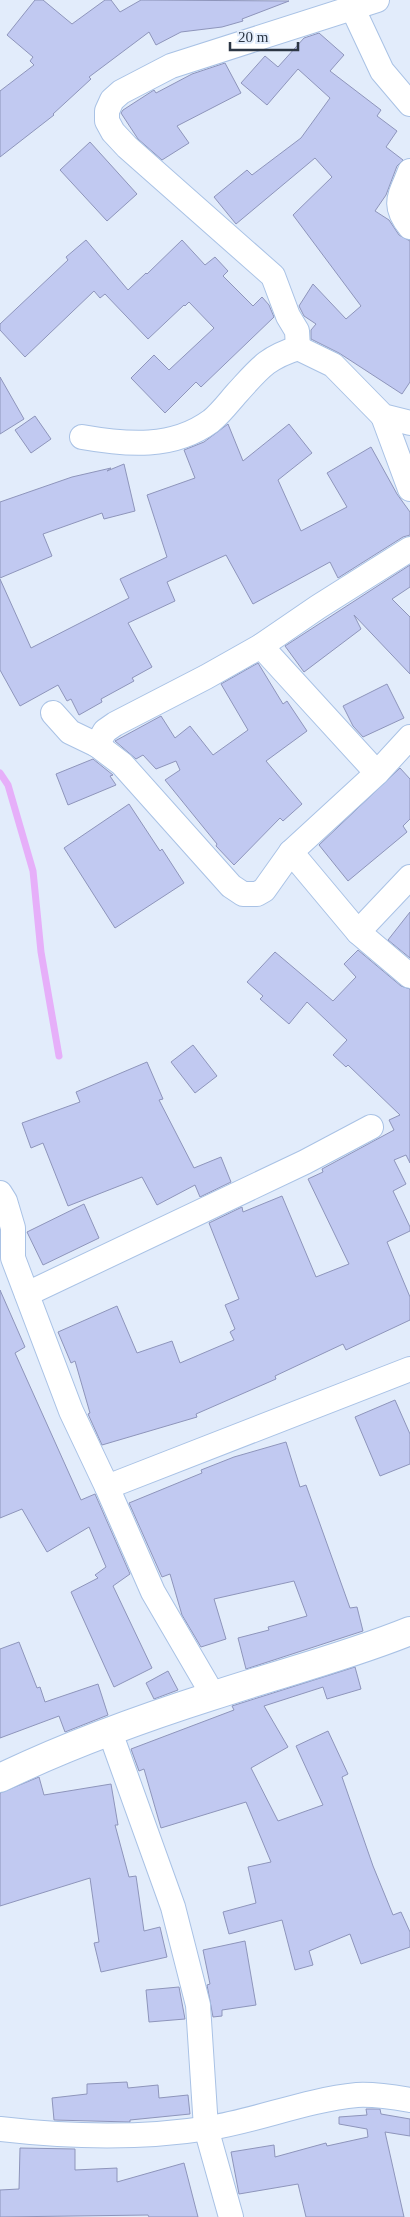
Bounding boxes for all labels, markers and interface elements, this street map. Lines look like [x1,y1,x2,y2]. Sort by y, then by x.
scale bar [230,20,298,52]
text: 20 m [238,29,269,45]

